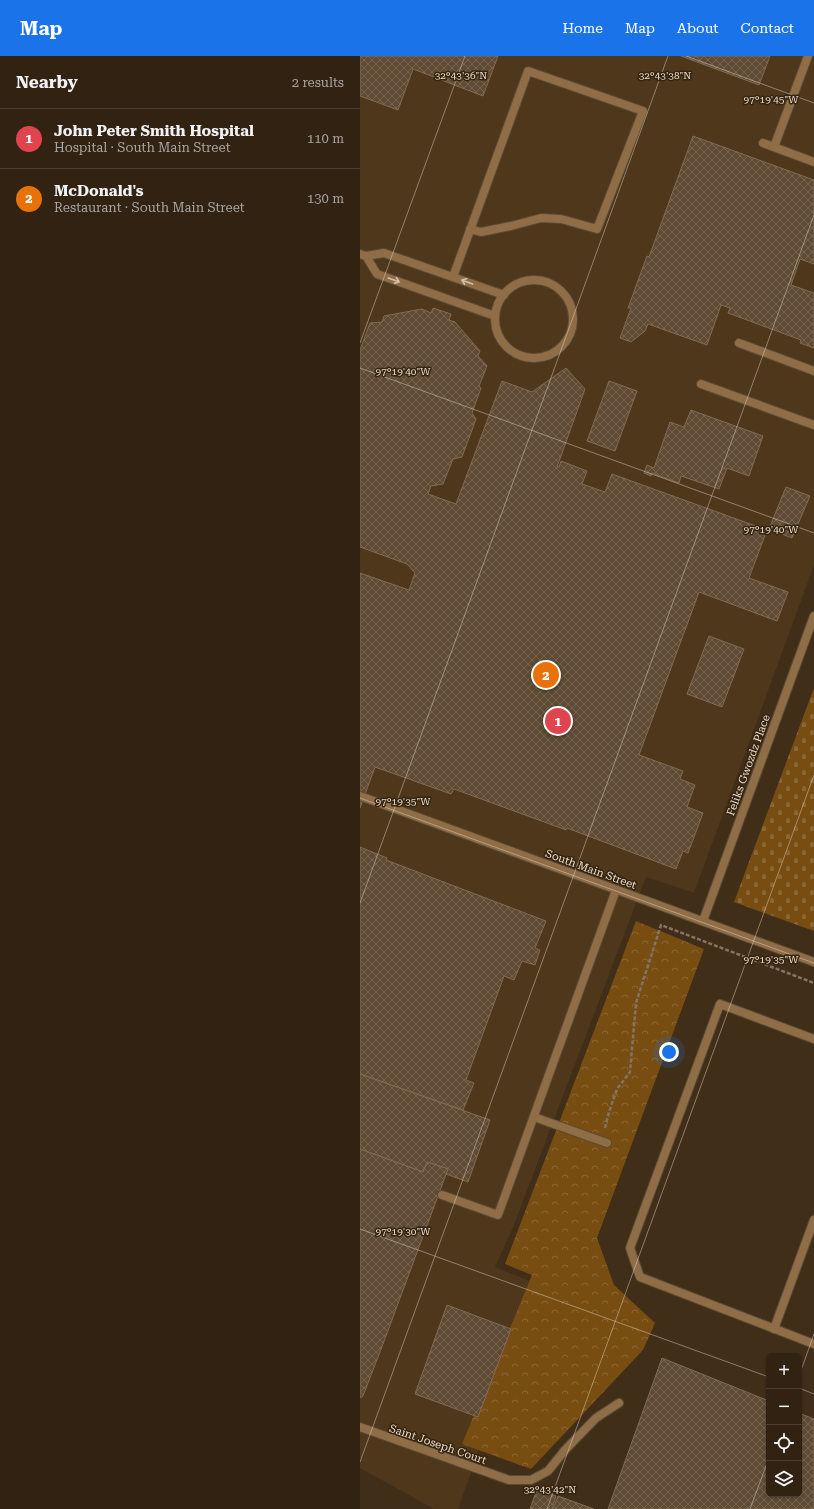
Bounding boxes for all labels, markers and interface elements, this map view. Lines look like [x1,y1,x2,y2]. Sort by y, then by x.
text: Map [20,17,62,40]
text: Home [562,20,603,36]
text: Map [625,20,655,36]
text: About [677,20,719,36]
text: Contact [741,20,794,36]
text: 32°43'36"N [435,70,487,81]
text: 32°43'38"N [639,70,691,81]
text: Nearby [16,72,78,92]
text: 2 results [292,75,344,90]
text: 97°19'45"W [744,94,799,105]
text: John Peter Smith Hospital [54,122,254,140]
text: 1 [25,131,33,146]
text: 110 m [307,131,344,146]
text: Hospital · South Main Street [54,140,231,155]
text: McDonald's [54,182,143,200]
text: 2 [25,191,33,206]
text: 130 m [307,191,344,206]
text: Restaurant · South Main Street [54,200,245,215]
one-way arrow [388,276,400,284]
one-way arrow [461,278,474,285]
text: 97°19'40"W [376,366,431,377]
text: 97°19'40"W [744,524,799,535]
pin: 2 [533,660,559,690]
pin: 1 [545,706,571,736]
street label: Feliks Gwozdz Place [724,713,773,817]
text: 97°19'35"W [376,796,431,807]
street label: South Main Street [544,847,638,892]
text: 97°19'35"W [744,954,799,965]
your location [659,1042,679,1062]
text: 97°19'30"W [376,1226,431,1237]
map controls [766,1353,802,1497]
button: + [766,1353,802,1389]
button: − [766,1389,802,1425]
street label: Saint Joseph Court [388,1422,488,1467]
button: locate [766,1425,802,1461]
button: layers [766,1461,802,1497]
text: 32°43'42"N [524,1484,576,1495]

